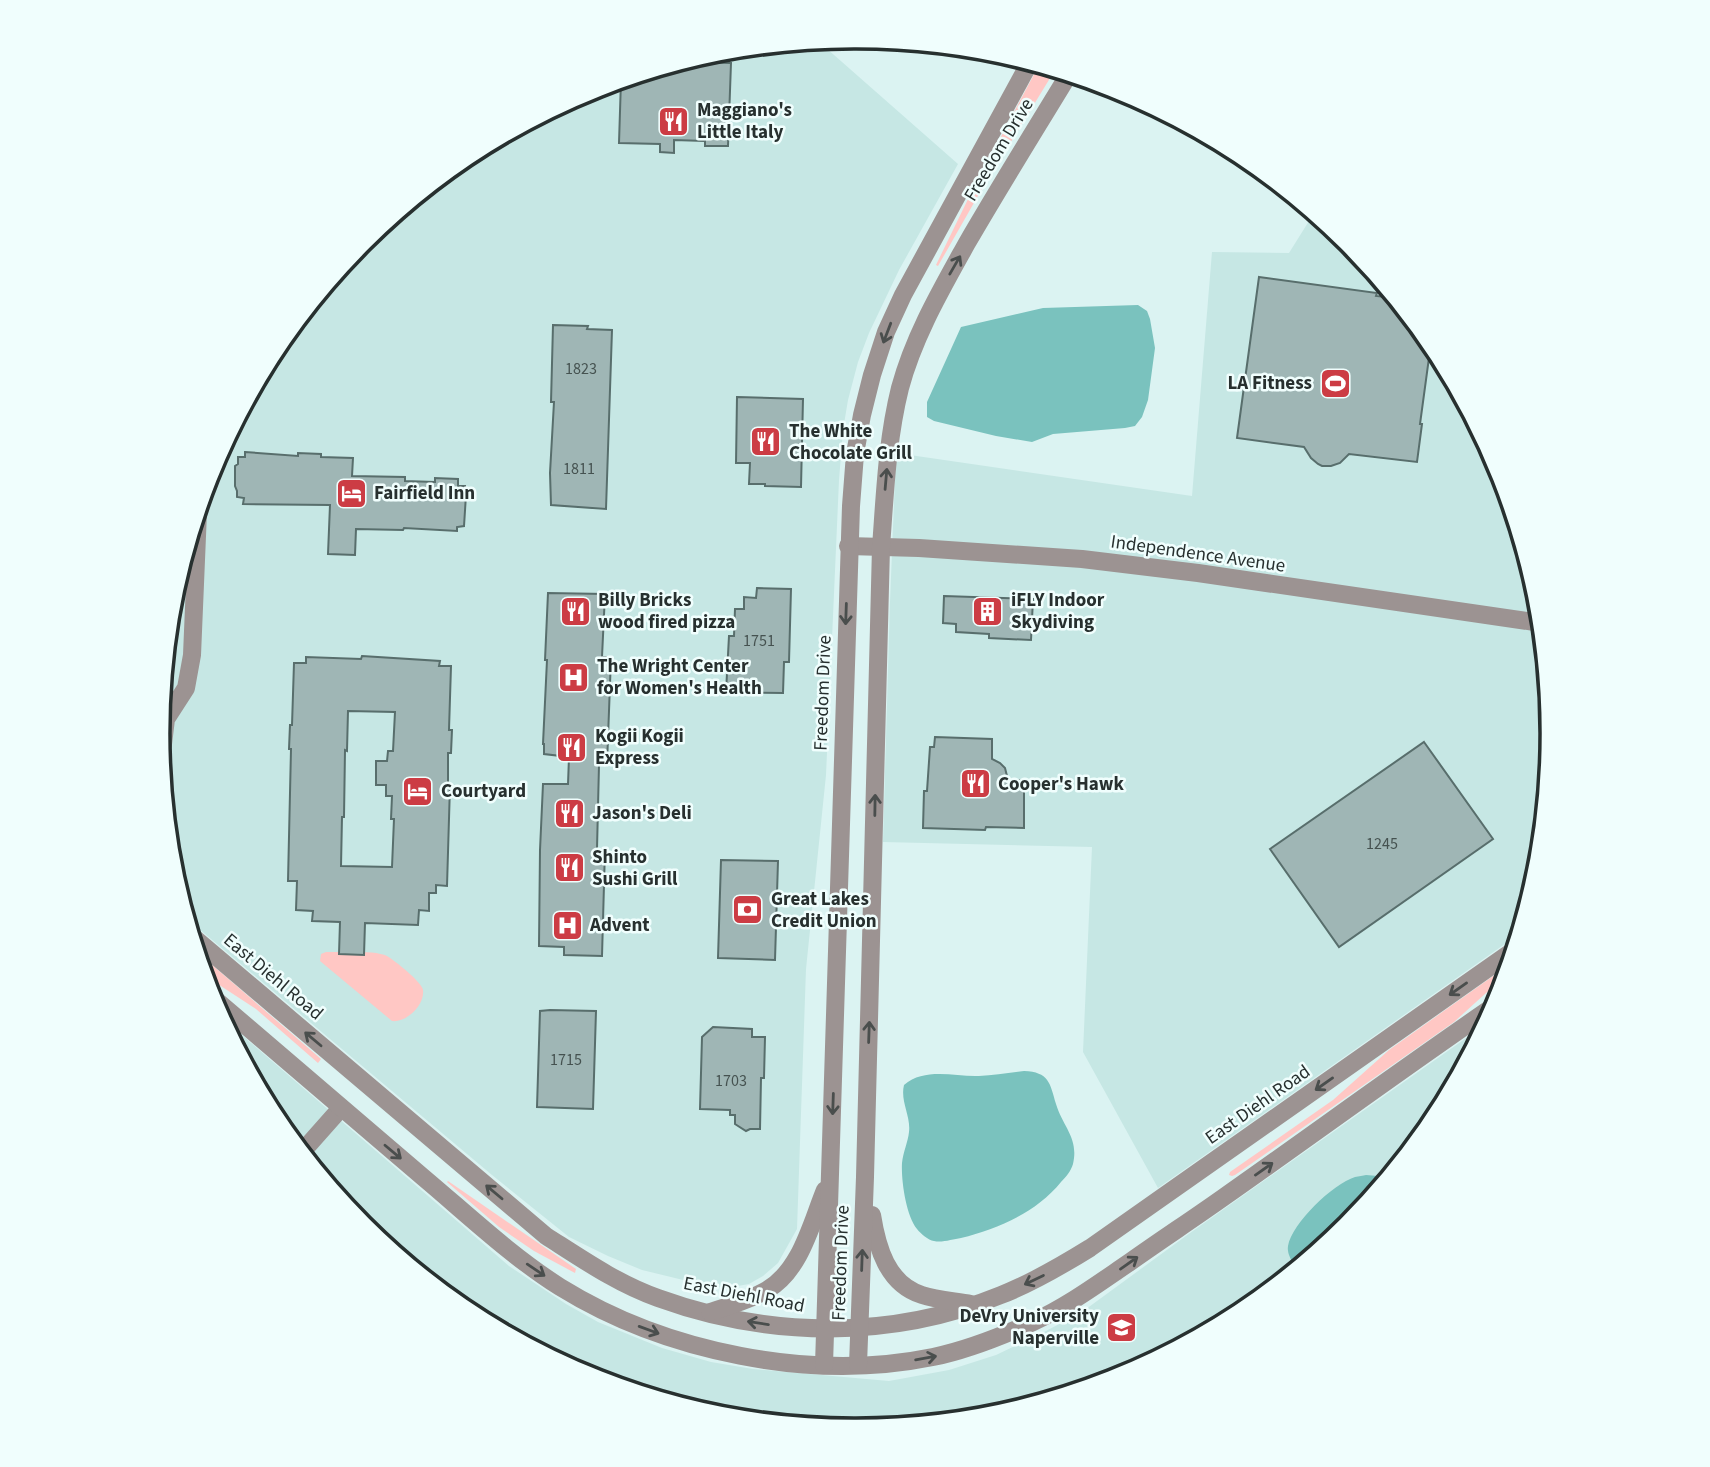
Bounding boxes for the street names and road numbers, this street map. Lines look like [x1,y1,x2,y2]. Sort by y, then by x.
street label: Freedom Drive [958,93,1040,207]
street label: Independence Avenue [1109,528,1287,580]
street label: Freedom Drive [807,635,839,751]
street label: East Diehl Road [217,927,329,1027]
street label: East Diehl Road [1200,1059,1316,1151]
street label: Freedom Drive [825,1205,857,1321]
street label: East Diehl Road [681,1270,807,1320]

